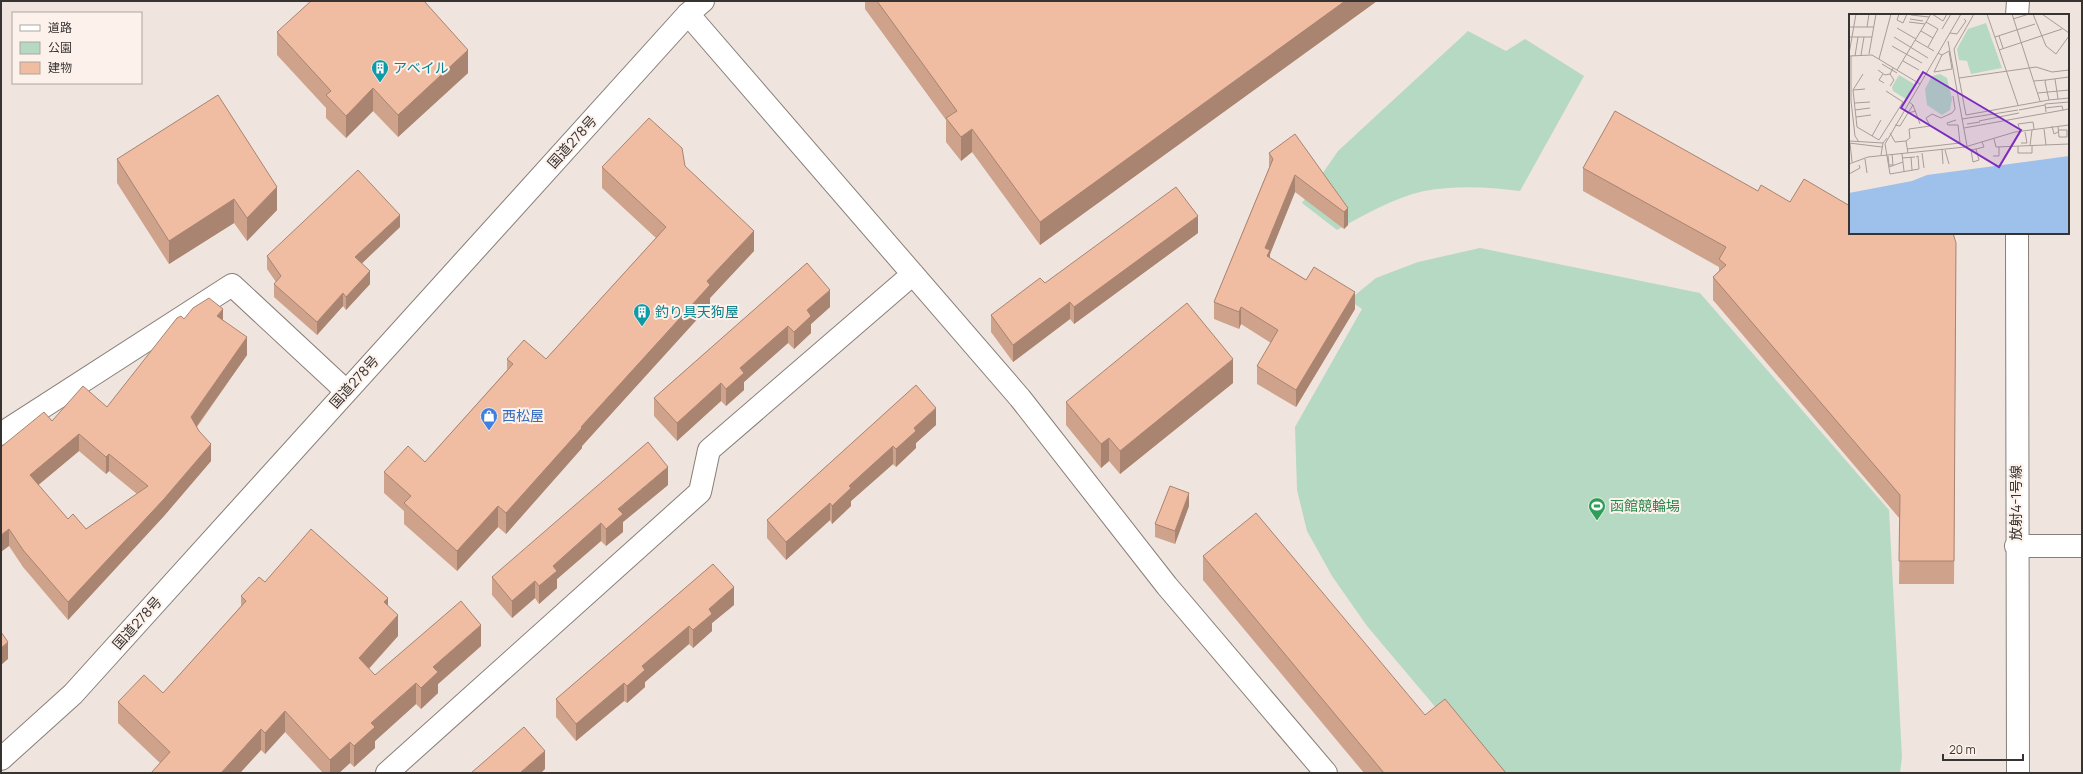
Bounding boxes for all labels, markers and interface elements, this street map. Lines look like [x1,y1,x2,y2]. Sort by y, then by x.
legend [12,12,142,84]
inset map [1849,14,2069,234]
text: 道路 [48,19,72,36]
text: 公園 [48,39,72,56]
building icon: アベイル [370,58,390,83]
place label: アベイル [393,58,449,77]
text: 建物 [48,59,72,76]
street label: 国道278号 [543,111,600,172]
building icon: 釣り具天狗屋 [632,302,652,327]
place label: 釣り具天狗屋 [655,302,739,321]
street label: 国道278号 [325,351,382,412]
shop icon: 西松屋 [479,406,499,431]
place label: 西松屋 [502,406,544,425]
street label: 放射4-1号線 [2006,465,2025,541]
sports icon: 函館競輪場 [1587,496,1607,521]
place label: 函館競輪場 [1610,496,1680,515]
street label: 国道278号 [108,592,165,653]
scale bar [1943,736,2023,762]
text: 20 m [1949,741,1976,758]

